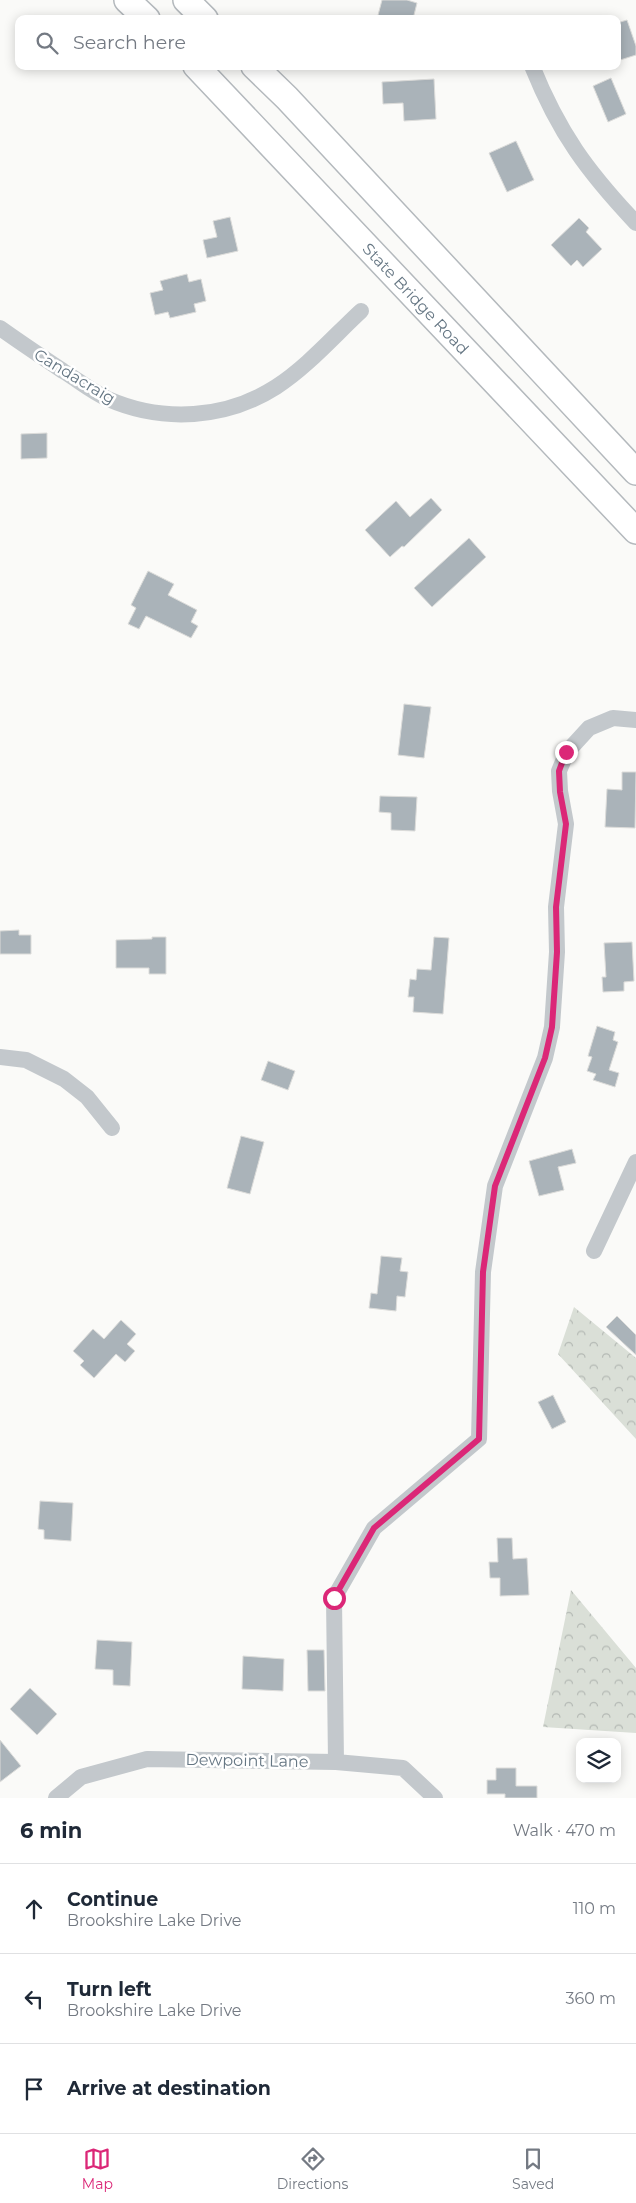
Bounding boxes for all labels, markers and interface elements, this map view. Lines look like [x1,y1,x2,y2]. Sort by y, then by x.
search box [15,15,621,70]
icon: search [33,29,61,57]
text: Search here [73,31,186,54]
street label: State Bridge Road [359,239,473,358]
street label: Candacraig [31,345,119,408]
route end [555,741,578,764]
route start [323,1587,346,1610]
map controls [576,1738,621,1783]
button: layers [576,1738,621,1783]
street label: Dewpoint Lane [185,1750,309,1771]
text: 6 min [20,1818,82,1843]
text: Walk · 470 m [513,1821,616,1840]
text: Continue [67,1888,158,1911]
icon: ahead [20,1895,48,1923]
text: 110 m [573,1899,616,1918]
text: Brookshire Lake Drive [67,1911,242,1930]
text: Turn left [67,1978,152,2001]
icon: left [20,1985,48,2013]
text: 360 m [565,1989,616,2008]
text: Brookshire Lake Drive [67,2001,242,2020]
icon: arrive [20,2075,48,2103]
text: Arrive at destination [67,2077,271,2100]
tab: Map [82,2145,113,2193]
tab: Directions [277,2145,348,2193]
tab: Saved [512,2145,554,2193]

